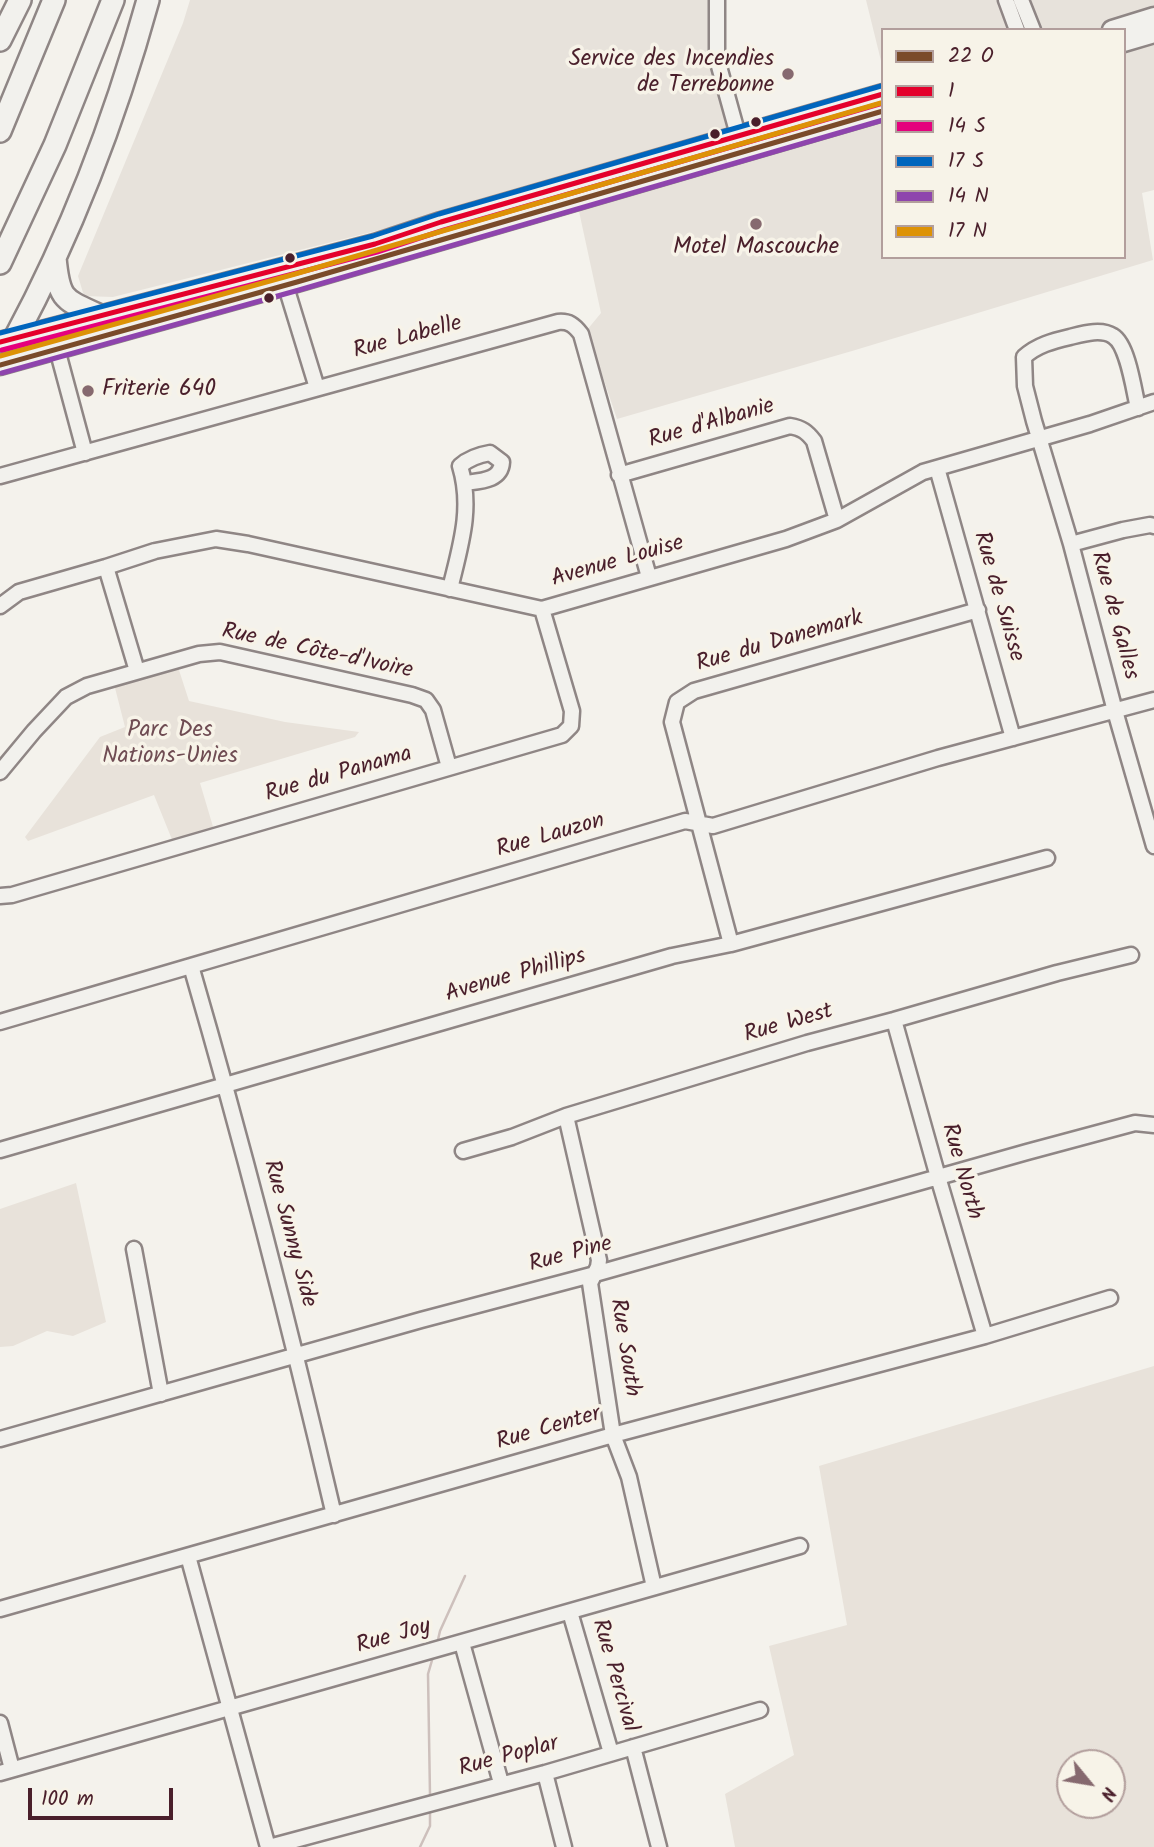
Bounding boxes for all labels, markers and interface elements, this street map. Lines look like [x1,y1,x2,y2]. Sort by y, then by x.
legend [881,28,1126,259]
text: 22 O [948,40,994,73]
place label: Service des Incendies de Terrebonne [569,47,774,101]
marker: Service des Incendies de Terrebonne [780,66,796,82]
text: 1 [948,75,955,108]
text: 14 S [948,110,986,143]
unlabelled marker [749,115,763,129]
unlabelled marker [708,127,722,141]
text: 17 S [948,145,984,178]
text: 14 N [948,180,989,213]
text: 17 N [948,215,987,248]
marker: Motel Mascouche [748,216,764,232]
place label: Motel Mascouche [673,235,839,263]
unlabelled marker [283,251,297,265]
unlabelled marker [262,291,276,305]
street label: Rue Labelle [351,311,465,367]
place label: Friterie 640 [102,377,216,405]
marker: Friterie 640 [80,383,96,399]
street label: Rue d'Albanie [646,394,778,456]
street label: Rue de Suisse [965,529,1029,665]
street label: Avenue Louise [549,531,687,595]
street label: Rue de Galles [1083,549,1143,683]
street label: Rue du Danemark [694,606,866,680]
street label: Rue de Côte-d'Ivoire [219,619,415,687]
park label: Parc Des Nations-Unies [102,718,238,772]
street label: Rue du Panama [263,742,415,810]
street label: Rue Lauzon [494,808,608,866]
street label: Avenue Phillips [443,944,589,1010]
street label: Rue West [741,999,837,1051]
street label: Rue North [933,1121,987,1223]
street label: Rue Sunny Side [255,1157,321,1311]
street label: Rue Pine [527,1232,615,1280]
street label: Rue South [602,1297,644,1399]
street label: Rue Center [494,1402,604,1458]
street label: Rue Joy [354,1614,434,1662]
street label: Rue Percival [584,1616,642,1736]
street label: Rue Poplar [456,1731,562,1785]
north arrow [1056,1749,1126,1819]
scale bar [32,1773,177,1817]
text: N [1091,1781,1123,1806]
text: 100 m [41,1783,94,1816]

